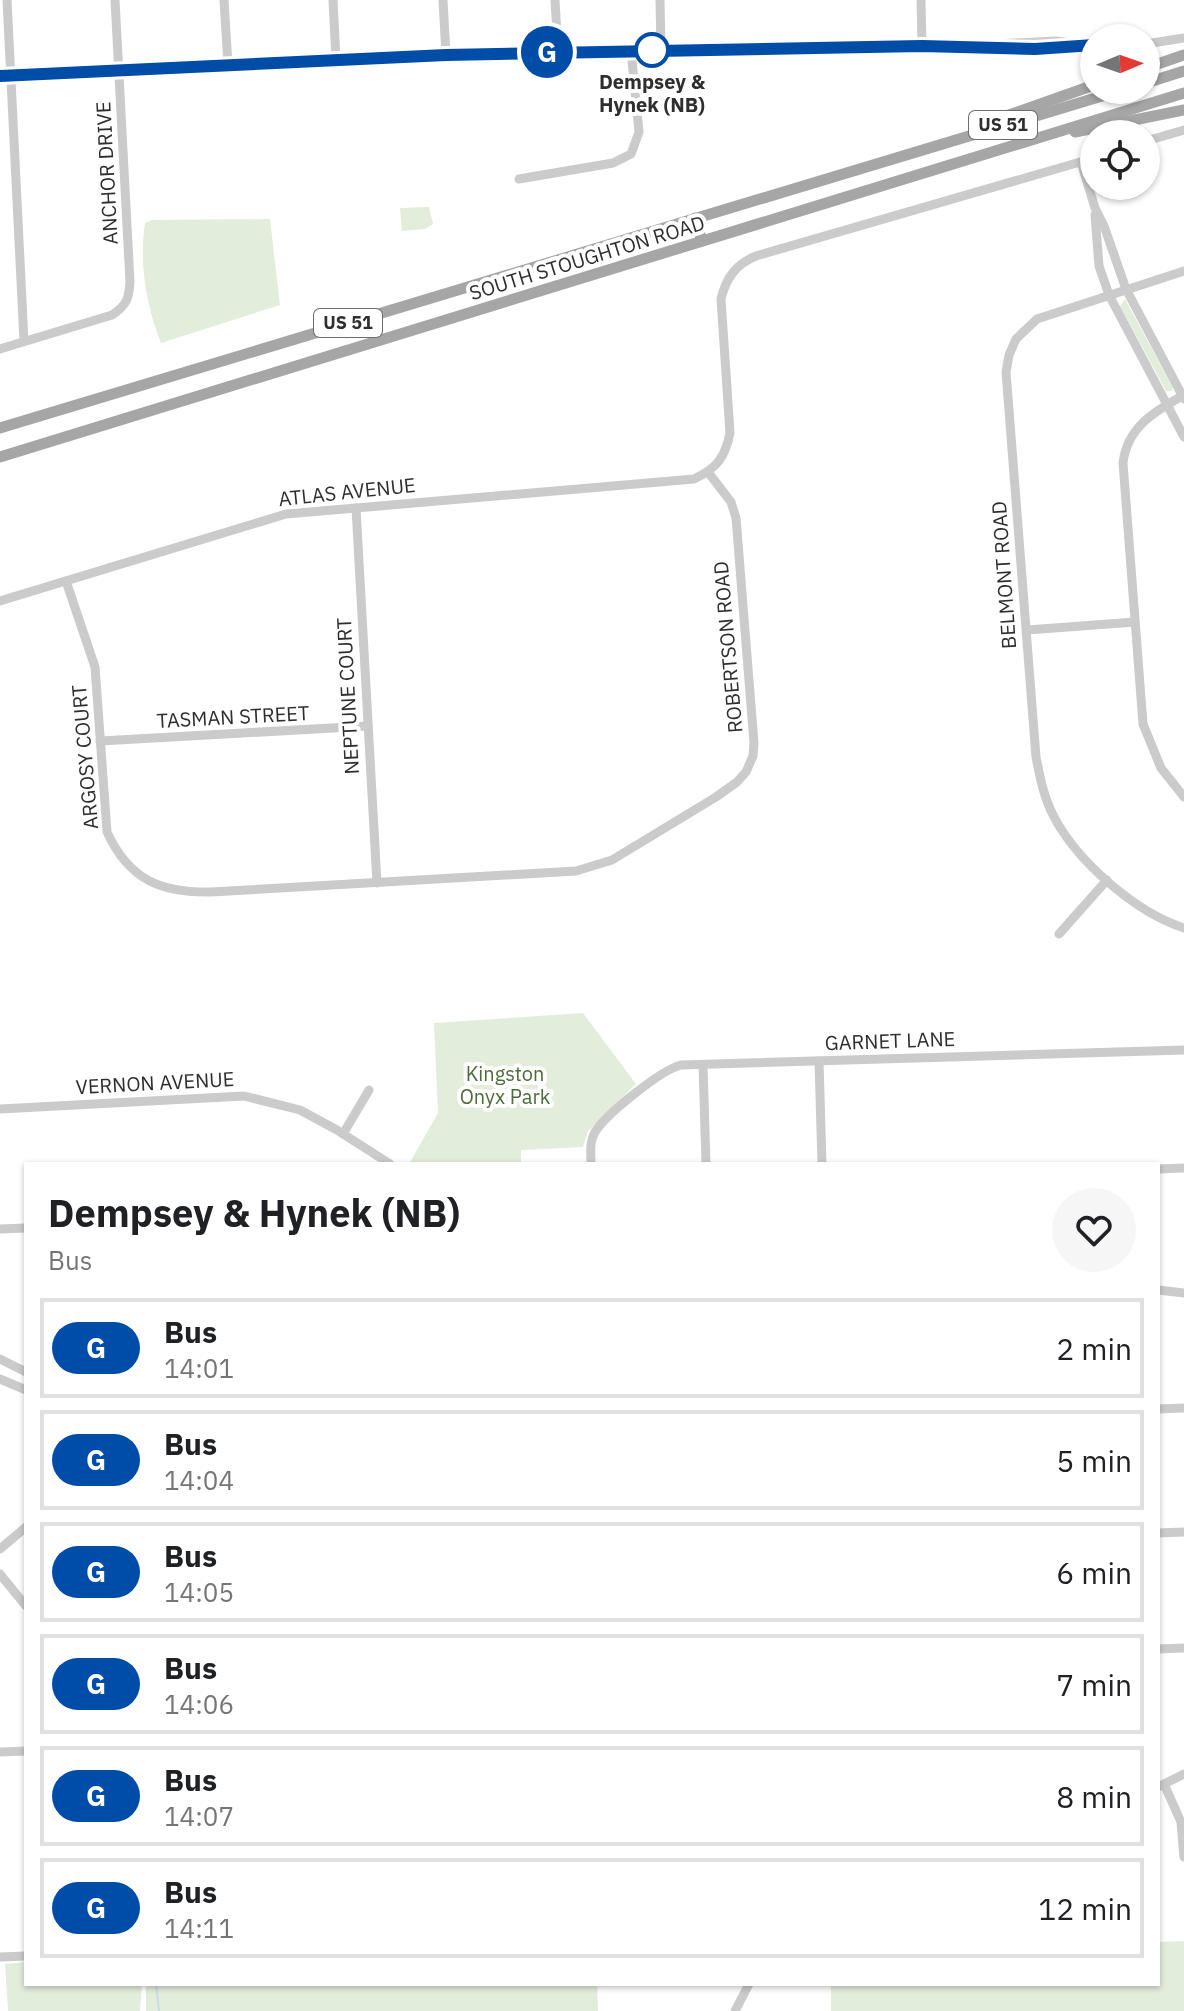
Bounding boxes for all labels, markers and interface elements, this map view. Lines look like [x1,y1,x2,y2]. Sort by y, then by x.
north arrow [1080,24,1160,104]
map controls [1080,24,1160,200]
line badge: G [521,26,573,78]
text: G [537,33,557,70]
marker: Dempsey & Hynek (NB) [635,33,669,67]
place label: Dempsey & Hynek (NB) [599,68,706,118]
street label: ANCHOR DRIVE [89,101,124,245]
road number: US 51 [969,111,1037,139]
button: locate [1080,120,1160,200]
street label: SOUTH STOUGHTON ROAD [466,209,708,306]
road number: US 51 [314,309,382,337]
street label: ATLAS AVENUE [277,471,417,512]
street label: BELMONT ROAD [985,500,1022,650]
street label: ROBERTSON ROAD [707,560,748,734]
street label: NEPTUNE COURT [330,617,365,775]
street label: ARGOSY COURT [65,684,104,831]
street label: TASMAN STREET [156,699,310,734]
street label: GARNET LANE [824,1025,956,1056]
park label: Kingston Onyx Park [460,1060,551,1110]
street label: VERNON AVENUE [75,1065,235,1100]
text: Dempsey & Hynek (NB) [48,1188,460,1237]
button: heart [1052,1188,1136,1272]
text: Bus [48,1243,92,1277]
text: Bus [164,1312,217,1351]
text: G [86,1329,106,1366]
text: 2 min [1056,1329,1132,1368]
text: 14:01 [164,1351,234,1385]
text: Bus [164,1424,217,1463]
text: G [86,1441,106,1478]
text: 5 min [1056,1441,1132,1480]
text: 14:04 [164,1463,234,1497]
text: Bus [164,1536,217,1575]
text: G [86,1553,106,1590]
text: 6 min [1056,1553,1132,1592]
text: 14:05 [164,1575,234,1609]
text: Bus [164,1648,217,1687]
text: G [86,1665,106,1702]
text: 7 min [1056,1665,1132,1704]
text: 14:06 [164,1687,234,1721]
text: Bus [164,1760,217,1799]
text: G [86,1777,106,1814]
text: 8 min [1056,1777,1132,1816]
text: 14:07 [164,1799,234,1833]
text: Bus [164,1872,217,1911]
text: G [86,1889,106,1926]
text: 12 min [1038,1889,1132,1928]
text: 14:11 [164,1911,234,1945]

